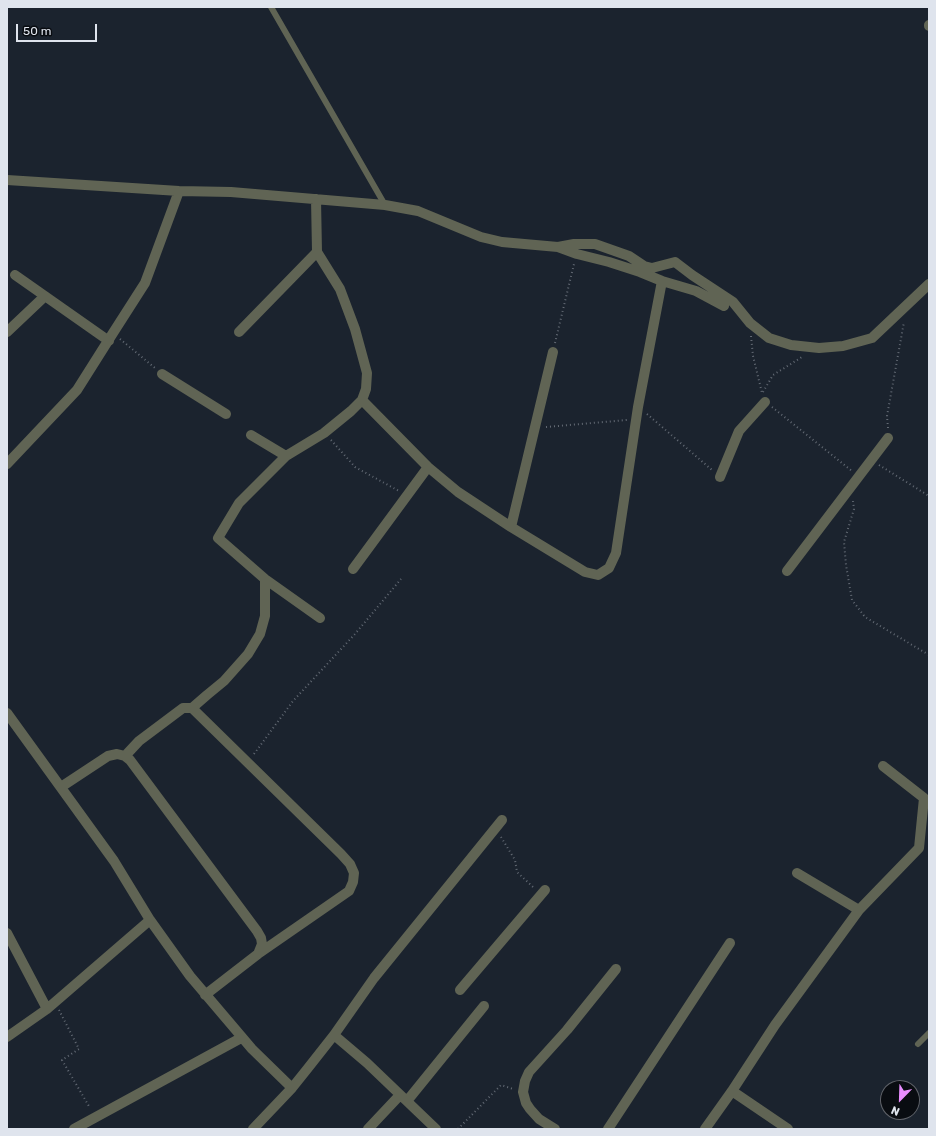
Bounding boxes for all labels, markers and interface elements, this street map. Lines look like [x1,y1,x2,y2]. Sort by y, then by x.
scale bar [18,16,99,42]
text: 50 m [23,24,51,38]
north arrow [880,1080,920,1120]
text: N [889,1103,902,1118]

